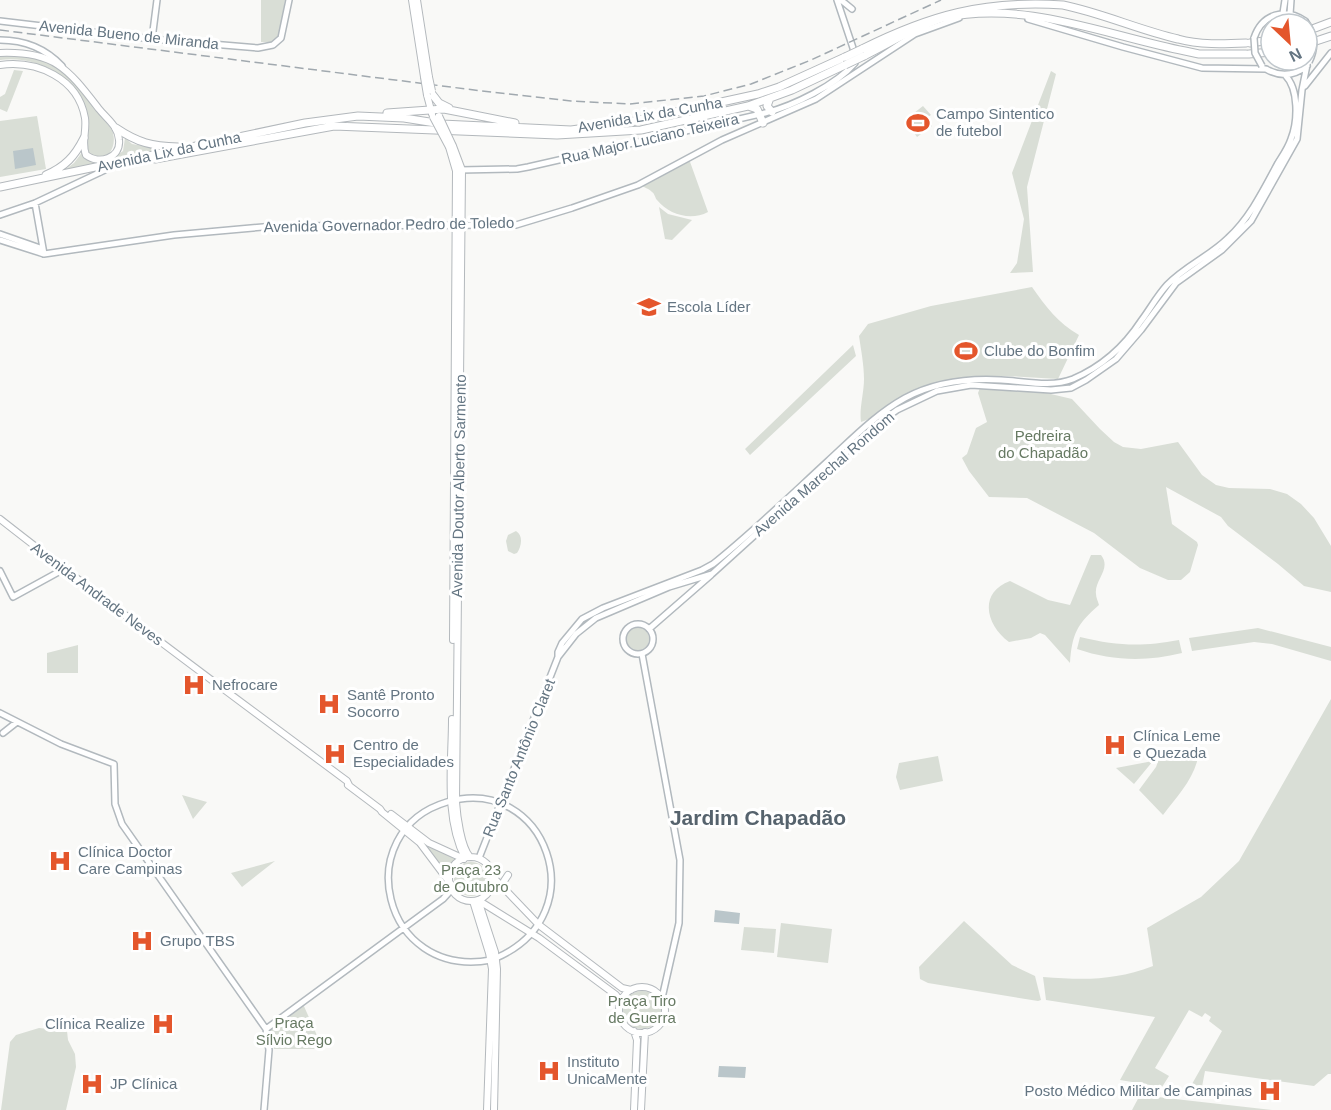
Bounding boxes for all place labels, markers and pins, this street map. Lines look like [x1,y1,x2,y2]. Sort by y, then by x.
place label: Campo Sintentico de futebol [936,105,1054,139]
sports icon: Campo Sintentico de futebol [905,110,931,136]
school or university icon: Escola Líder [636,294,662,320]
place label: Escola Líder [667,298,750,315]
sports icon: Clube do Bonfim [953,338,979,364]
place label: Clube do Bonfim [984,342,1095,359]
hospital icon: Nefrocare [181,672,207,698]
place label: Nefrocare [212,676,278,693]
place label: Santê Pronto Socorro [347,686,435,720]
hospital icon: Santê Pronto Socorro [316,691,342,717]
place label: Clínica Leme e Quezada [1133,727,1221,761]
hospital icon: Clínica Leme e Quezada [1102,732,1128,758]
place label: Centro de Especialidades [353,736,454,770]
hospital icon: Centro de Especialidades [322,741,348,767]
place label: Clínica Doctor Care Campinas [78,843,182,877]
hospital icon: Clínica Doctor Care Campinas [47,848,73,874]
hospital icon: Grupo TBS [129,928,155,954]
place label: Grupo TBS [160,932,235,949]
hospital icon: Clínica Realize [150,1011,176,1037]
place label: Clínica Realize [45,1015,145,1032]
place label: Instituto UnicaMente [567,1053,647,1087]
hospital icon: Instituto UnicaMente [536,1058,562,1084]
hospital icon: JP Clínica [79,1071,105,1097]
place label: JP Clínica [110,1075,178,1092]
hospital icon: Posto Médico Militar de Campinas [1257,1078,1283,1104]
place label: Posto Médico Militar de Campinas [1024,1082,1252,1099]

